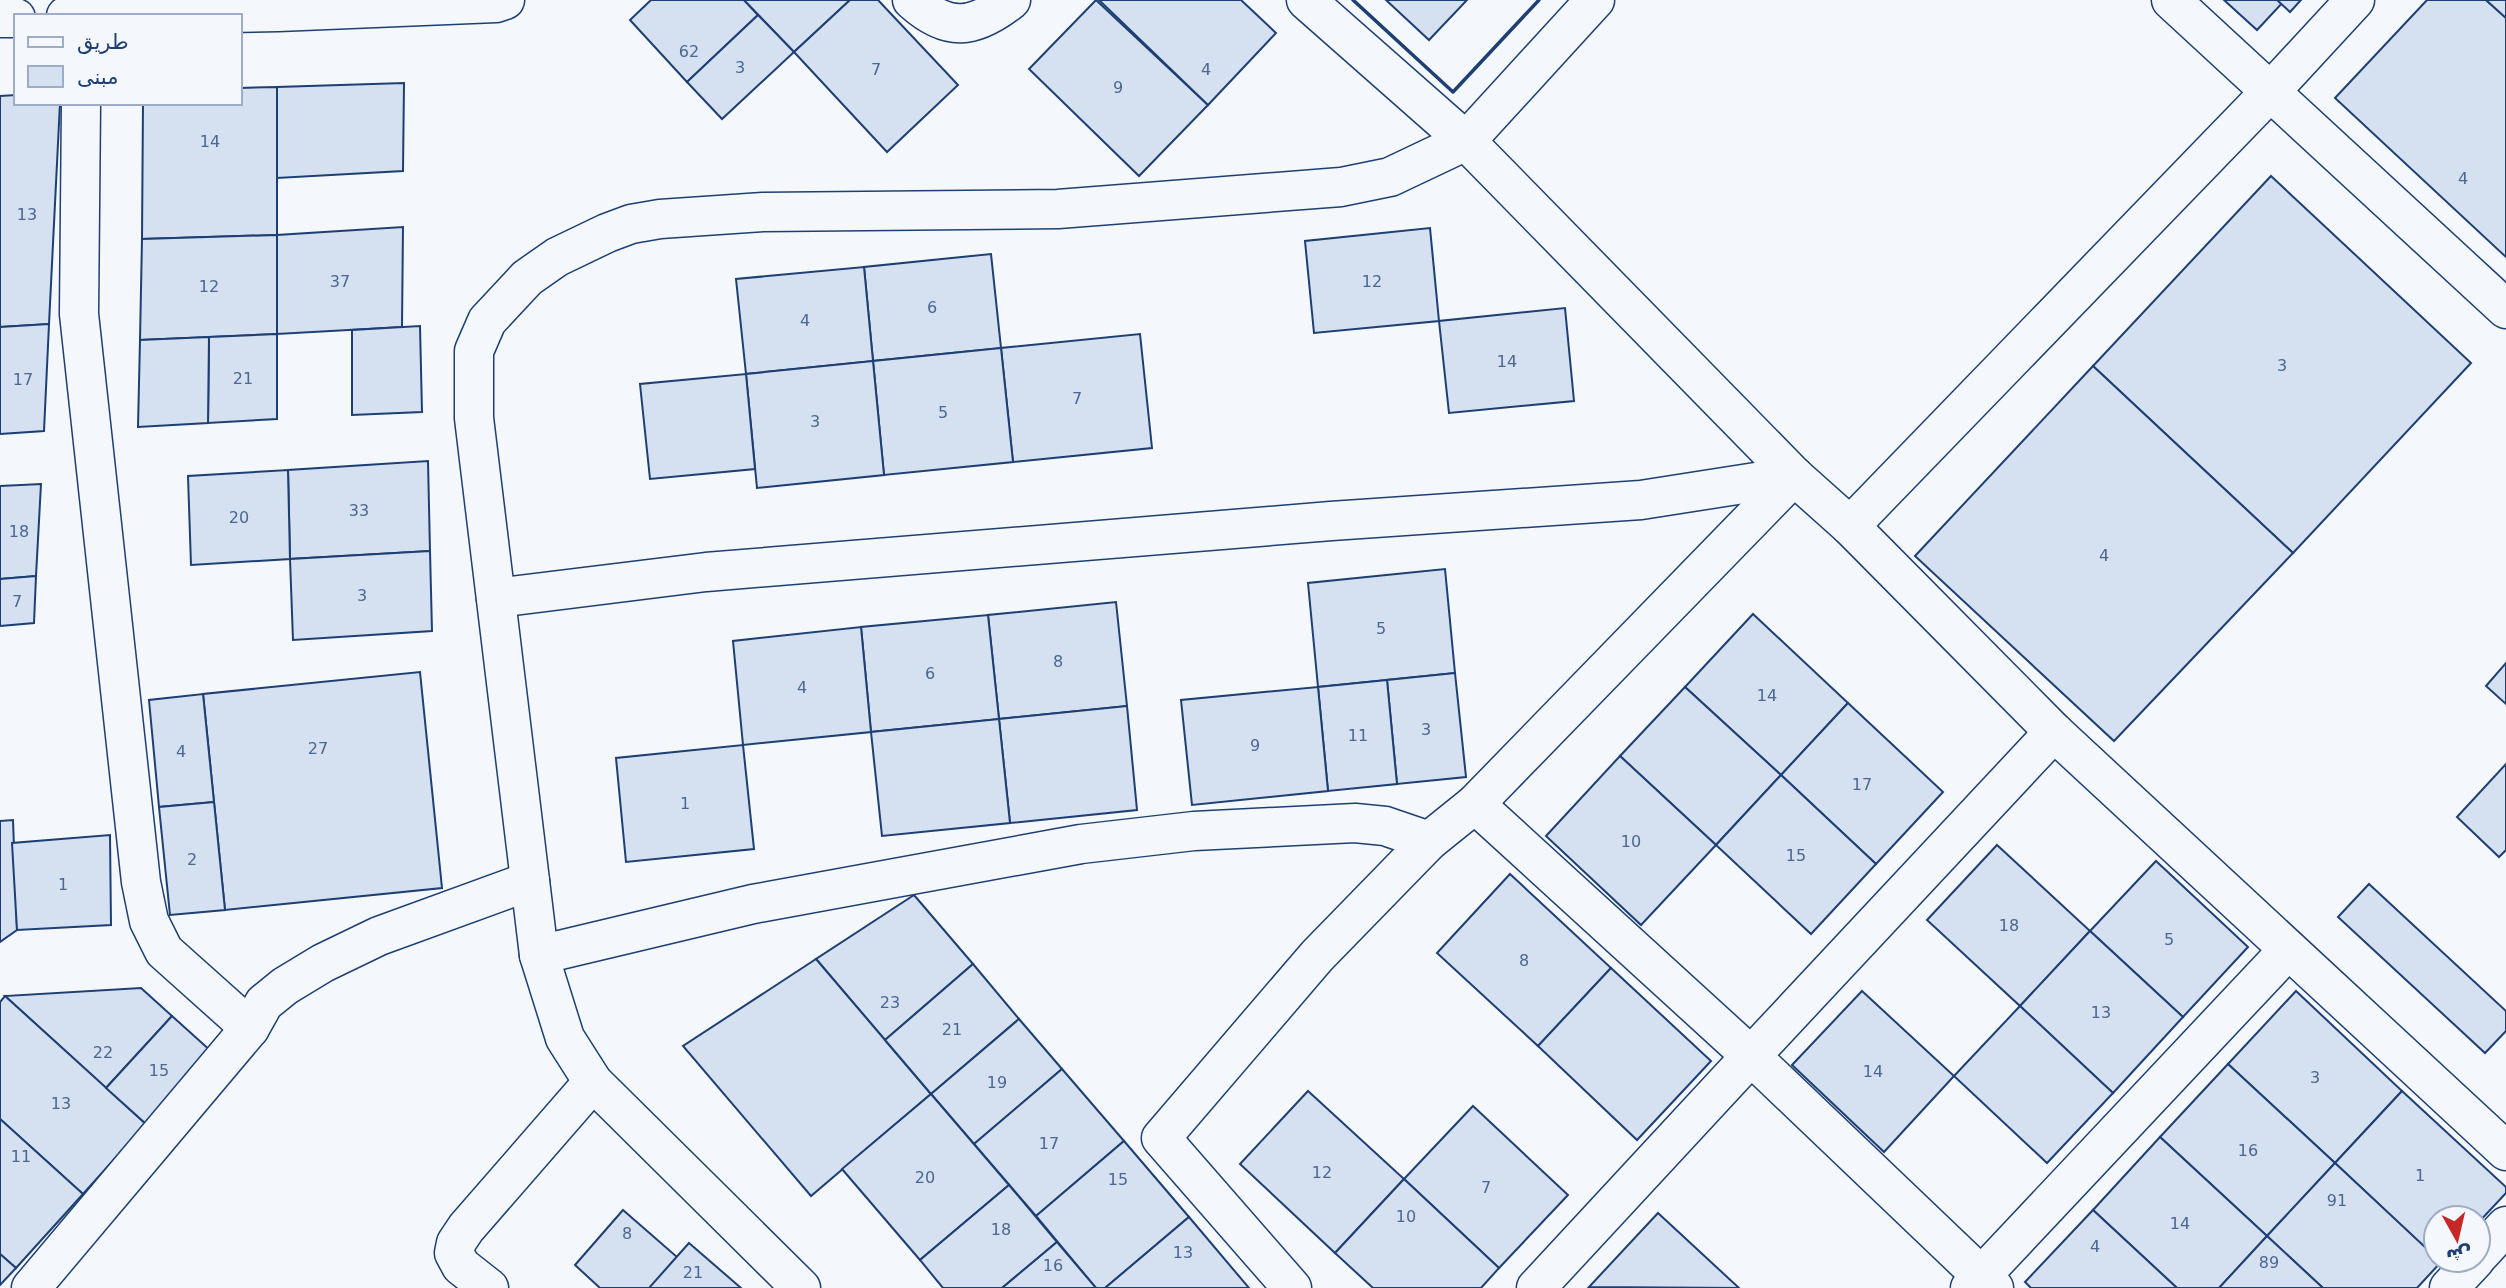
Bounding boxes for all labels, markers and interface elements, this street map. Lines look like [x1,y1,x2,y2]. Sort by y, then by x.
legend [14,14,242,105]
text: طريق [77,30,129,54]
house number: 62 [679,42,699,61]
house number: 3 [735,58,745,77]
house number: 7 [871,60,881,79]
house number: 4 [1201,60,1211,79]
text: مبنى [77,65,118,89]
house number: 9 [1113,78,1123,97]
house number: 14 [200,132,220,151]
house number: 4 [2458,169,2468,188]
house number: 13 [17,205,37,224]
house number: 37 [330,272,350,291]
house number: 12 [1362,272,1382,291]
house number: 12 [199,277,219,296]
house number: 6 [927,298,937,317]
house number: 4 [800,311,810,330]
house number: 14 [1497,352,1517,371]
house number: 3 [2277,356,2287,375]
house number: 21 [233,369,253,388]
house number: 17 [13,370,33,389]
house number: 7 [1072,389,1082,408]
house number: 5 [938,403,948,422]
house number: 3 [810,412,820,431]
house number: 33 [349,501,369,520]
house number: 20 [229,508,249,527]
house number: 18 [9,522,29,541]
house number: 4 [2099,546,2109,565]
house number: 3 [357,586,367,605]
house number: 7 [12,592,22,611]
house number: 5 [1376,619,1386,638]
house number: 8 [1053,652,1063,671]
house number: 6 [925,664,935,683]
house number: 4 [797,678,807,697]
house number: 14 [1757,686,1777,705]
house number: 3 [1421,720,1431,739]
house number: 11 [1348,726,1368,745]
house number: 9 [1250,736,1260,755]
house number: 27 [308,739,328,758]
house number: 4 [176,742,186,761]
house number: 17 [1852,775,1872,794]
house number: 1 [680,794,690,813]
house number: 10 [1621,832,1641,851]
house number: 15 [1786,846,1806,865]
house number: 2 [187,850,197,869]
house number: 1 [58,875,68,894]
house number: 18 [1999,916,2019,935]
house number: 5 [2164,930,2174,949]
house number: 8 [1519,951,1529,970]
house number: 23 [880,993,900,1012]
house number: 13 [2091,1003,2111,1022]
house number: 21 [942,1020,962,1039]
house number: 22 [93,1043,113,1062]
house number: 15 [149,1061,169,1080]
house number: 14 [1863,1062,1883,1081]
house number: 3 [2310,1068,2320,1087]
house number: 19 [987,1073,1007,1092]
house number: 13 [51,1094,71,1113]
house number: 17 [1039,1134,1059,1153]
house number: 16 [2238,1141,2258,1160]
house number: 11 [11,1147,31,1166]
house number: 12 [1312,1163,1332,1182]
house number: 1 [2415,1166,2425,1185]
house number: 20 [915,1168,935,1187]
house number: 15 [1108,1170,1128,1189]
house number: 7 [1481,1178,1491,1197]
house number: 91 [2327,1191,2347,1210]
north arrow [2422,1204,2492,1274]
house number: 10 [1396,1207,1416,1226]
house number: 14 [2170,1214,2190,1233]
house number: 18 [991,1220,1011,1239]
house number: 8 [622,1224,632,1243]
house number: 4 [2090,1237,2100,1256]
text: ش [2445,1242,2474,1269]
house number: 13 [1173,1243,1193,1262]
house number: 89 [2259,1253,2279,1272]
house number: 16 [1043,1256,1063,1275]
house number: 21 [683,1263,703,1282]

